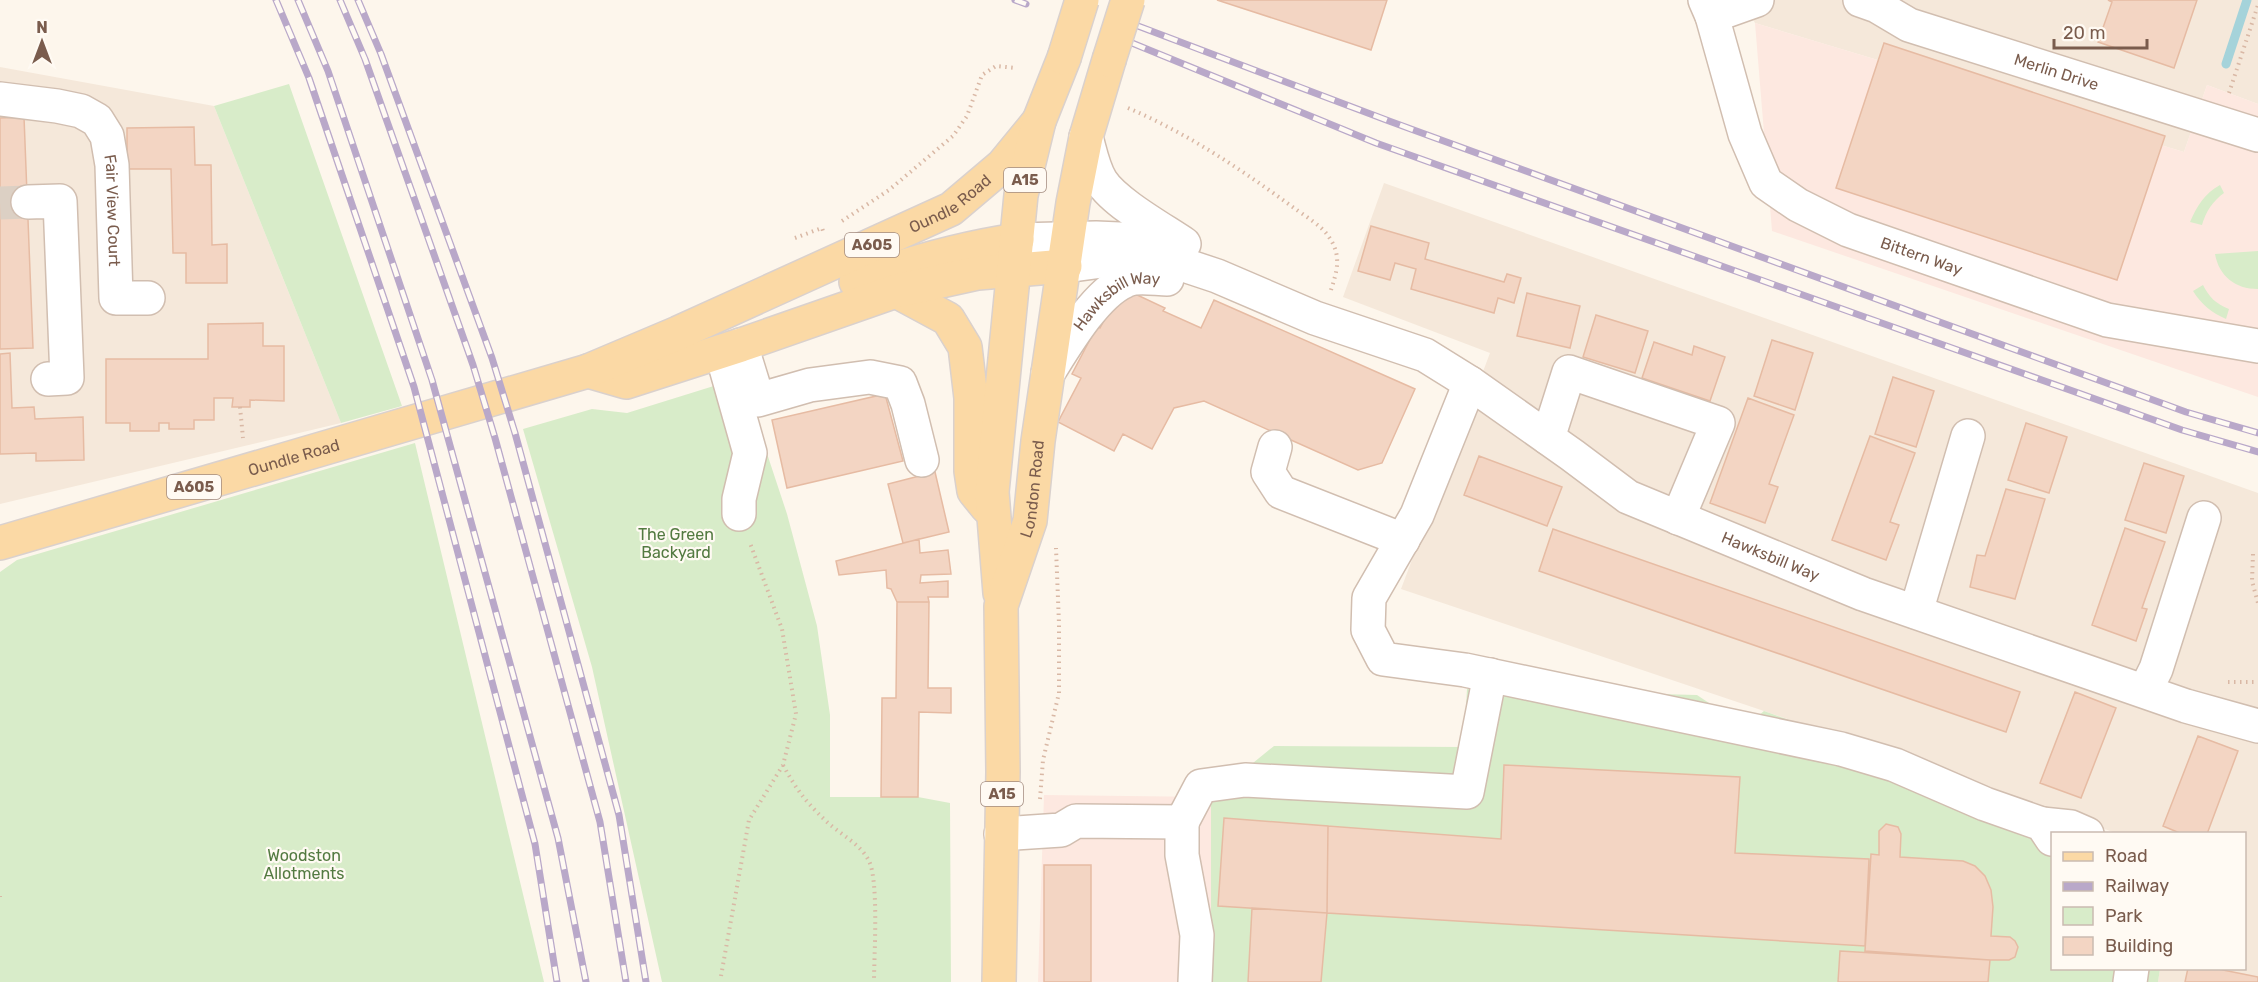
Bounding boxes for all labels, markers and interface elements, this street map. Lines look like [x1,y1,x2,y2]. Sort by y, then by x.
north arrow [12,12,72,72]
scale bar [2054,12,2147,50]
text: N [36,18,48,37]
text: 20 m [2063,22,2105,44]
street label: Merlin Drive [2012,49,2101,94]
street label: Fair View Court [101,153,125,267]
road number: A15 [1004,168,1046,192]
street label: Oundle Road [906,170,995,236]
road number: A605 [845,233,899,257]
street label: Bittern Way [1878,233,1965,279]
street label: Hawksbill Way [1069,268,1161,334]
street label: Oundle Road [246,435,342,479]
street label: London Road [1016,439,1048,540]
road number: A605 [167,475,221,499]
park label: The Green Backyard [638,525,714,562]
street label: Hawksbill Way [1719,527,1823,585]
road number: A15 [981,782,1023,806]
legend [2051,832,2246,970]
text: Road [2105,845,2148,867]
park label: Woodston Allotments [263,846,345,883]
text: Railway [2105,875,2169,897]
text: Park [2105,905,2143,927]
text: Building [2105,935,2173,957]

